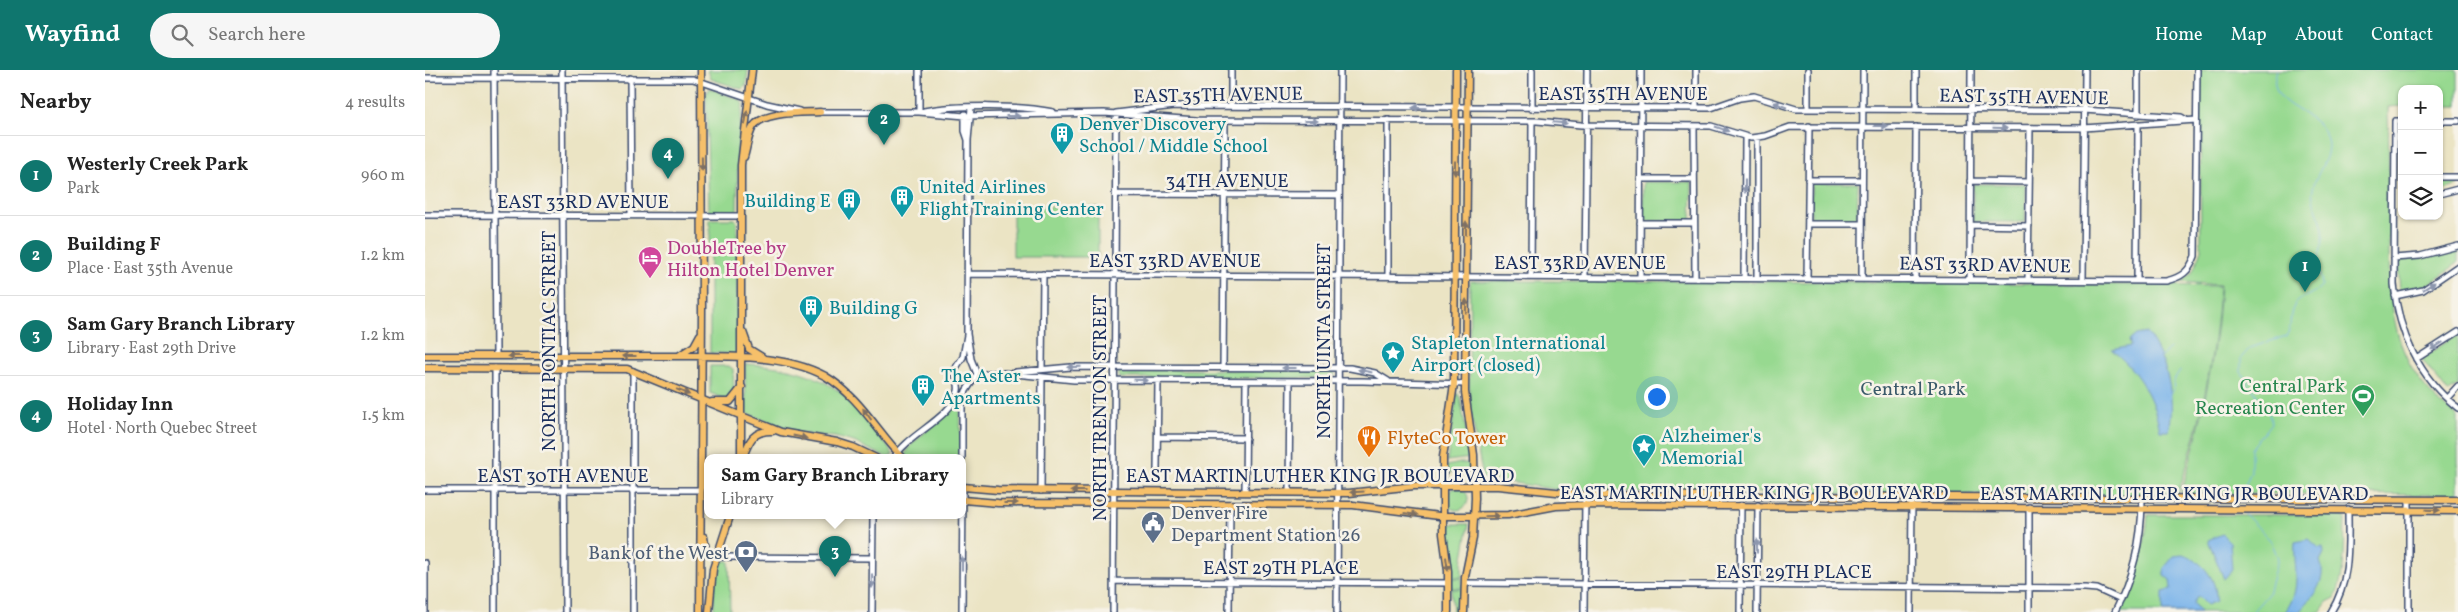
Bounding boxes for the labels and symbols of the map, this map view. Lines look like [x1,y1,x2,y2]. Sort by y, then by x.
street label: EAST 35TH AVENUE [1133,82,1303,110]
street label: EAST 35TH AVENUE [1538,82,1708,108]
street label: EAST 35TH AVENUE [1939,84,2109,112]
one-way arrow [1773,101,1788,108]
pin: 2 [868,104,900,145]
one-way arrow [1411,104,1427,112]
one-way arrow [742,110,750,126]
one-way arrow [1006,112,1022,120]
place label: Denver Discovery School / Middle School [1079,112,1268,160]
one-way arrow [1303,117,1319,125]
one-way arrow [1552,119,1568,127]
building icon: Denver Discovery School / Middle School [1049,121,1075,155]
one-way arrow [1873,122,1889,130]
one-way arrow [1992,124,2008,132]
one-way arrow [1715,125,1730,133]
pin: 4 [652,138,684,179]
one-way arrow [698,156,706,172]
one-way arrow [1451,161,1459,177]
street label: 34TH AVENUE [1165,169,1289,195]
place label: United Airlines Flight Training Center [919,175,1104,223]
one-way arrow [1741,179,1749,195]
building icon: United Airlines Flight Training Center [889,184,915,218]
building icon: Building E [836,187,862,221]
place label: Building E [744,189,831,215]
street label: EAST 33RD AVENUE [497,190,669,216]
one-way arrow [1462,219,1470,235]
street label: NORTH PONTIAC STREET [537,231,563,451]
place label: DoubleTree by Hilton Hotel Denver [667,236,834,284]
street label: NORTH UINTA STREET [1312,243,1338,439]
hotel icon: DoubleTree by Hilton Hotel Denver [637,245,663,279]
street label: EAST 33RD AVENUE [1089,249,1261,275]
street label: EAST 33RD AVENUE [1494,251,1666,277]
pin: 1 [2289,251,2321,292]
street label: EAST 33RD AVENUE [1899,252,2071,280]
one-way arrow [2422,281,2435,291]
building icon: Building G [798,294,824,328]
street label: NORTH TRENTON STREET [1088,295,1114,521]
place label: Building G [829,296,918,322]
one-way arrow [1462,298,1470,314]
place label: Stapleton International Airport (closed) [1411,331,1606,379]
place icon: Stapleton International Airport (closed) [1380,340,1406,374]
one-way arrow [2431,341,2444,351]
one-way arrow [506,352,522,360]
one-way arrow [621,352,637,360]
one-way arrow [1066,363,1082,371]
place label: The Aster Apartments [941,364,1041,412]
one-way arrow [1281,364,1297,372]
one-way arrow [1356,366,1372,374]
building icon: The Aster Apartments [910,373,936,407]
place label: Central Park Recreation Center [2195,374,2345,422]
one-way arrow [1133,376,1149,384]
park label: Central Park [1860,377,1966,403]
sports icon: Central Park Recreation Center [2350,383,2376,417]
your location [1644,384,1670,410]
one-way arrow [676,389,690,397]
one-way arrow [863,408,873,421]
restaurant icon: FlyteCo Tower [1356,424,1382,458]
place label: Alzheimer's Memorial [1661,424,1761,472]
place label: FlyteCo Tower [1387,426,1506,452]
one-way arrow [793,433,809,441]
place icon: Alzheimer's Memorial [1631,433,1657,467]
street label: EAST 30TH AVENUE [477,464,649,490]
street label: EAST MARTIN LUTHER KING JR BOULEVARD [1126,464,1514,490]
street label: EAST MARTIN LUTHER KING JR BOULEVARD [1560,481,1948,507]
street label: EAST MARTIN LUTHER KING JR BOULEVARD [1980,482,2368,508]
one-way arrow [1069,487,1085,495]
one-way arrow [1349,489,1365,497]
one-way arrow [1003,499,1019,507]
place label: Denver Fire Department Station 26 [1171,501,1360,549]
one-way arrow [2426,507,2442,515]
public building icon: Denver Fire Department Station 26 [1140,510,1166,544]
one-way arrow [1403,510,1419,518]
one-way arrow [1484,511,1500,519]
pin: 3 [819,536,851,577]
one-way arrow [1754,538,1762,554]
bank icon: Bank of the West [733,539,759,573]
place label: Bank of the West [588,541,729,567]
one-way arrow [958,555,966,571]
street label: EAST 29TH PLACE [1203,556,1359,582]
one-way arrow [1443,556,1451,572]
street label: EAST 29TH PLACE [1716,560,1872,586]
one-way arrow [868,574,876,590]

